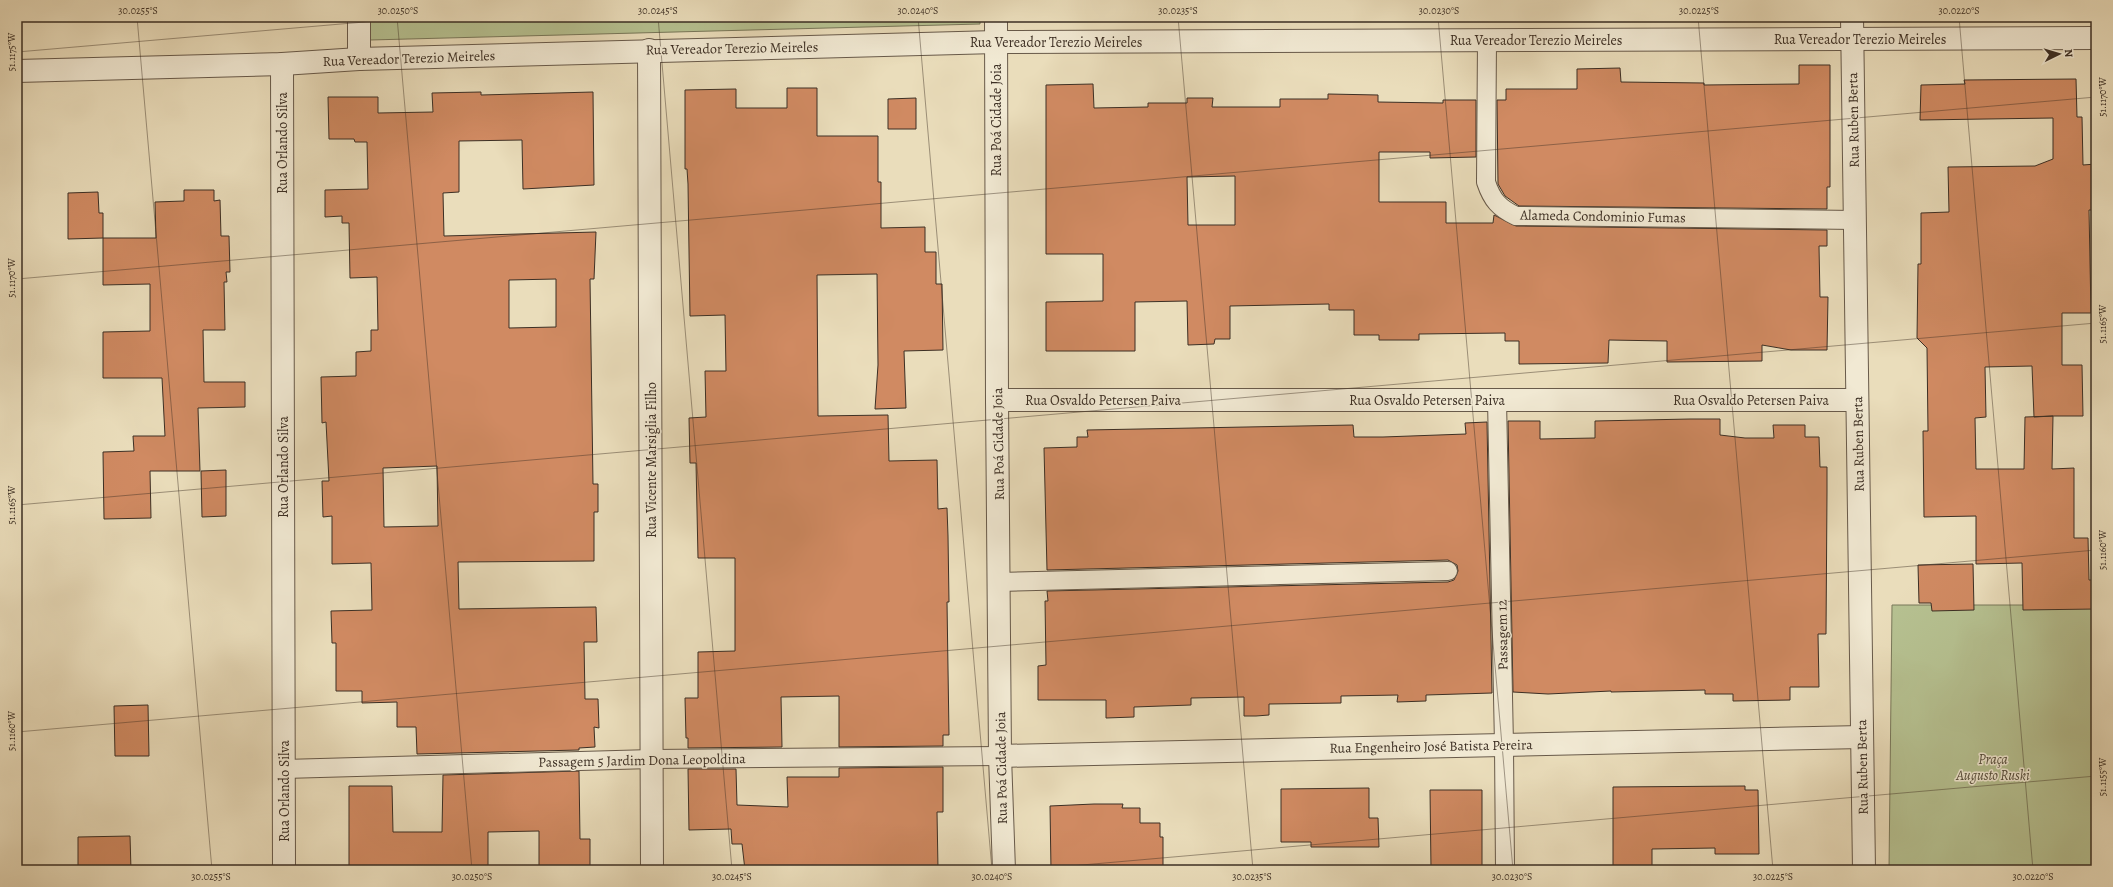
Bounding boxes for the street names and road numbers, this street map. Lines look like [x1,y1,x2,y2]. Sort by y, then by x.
street label: Rua Vereador Terezio Meireles [1774,30,1946,49]
street label: Rua Vereador Terezio Meireles [1450,31,1622,50]
street label: Rua Vereador Terezio Meireles [970,33,1142,52]
street label: Rua Vereador Terezio Meireles [645,37,819,60]
street label: Rua Vereador Terezio Meireles [322,46,496,71]
street label: Rua Poá Cidade Joia [987,63,1006,176]
street label: Rua Ruben Berta [1843,72,1864,168]
street label: Rua Orlando Silva [273,91,292,194]
street label: Alameda Condominio Fumas [1519,206,1686,227]
street label: Rua Vicente Marsiglia Filho [642,382,661,538]
street label: Rua Poá Cidade Joia [988,387,1009,501]
street label: Rua Osvaldo Petersen Paiva [1025,391,1181,410]
street label: Rua Osvaldo Petersen Paiva [1349,391,1505,410]
street label: Rua Osvaldo Petersen Paiva [1673,391,1829,410]
street label: Rua Ruben Berta [1848,396,1869,492]
street label: Rua Orlando Silva [274,415,293,518]
street label: Passagem 12 [1492,599,1513,671]
street label: Rua Poá Cidade Joia [991,711,1012,825]
street label: Rua Ruben Berta [1852,719,1873,815]
street label: Rua Engenheiro José Batista Pereira [1329,735,1533,758]
street label: Rua Orlando Silva [275,739,294,842]
street label: Passagem 5 Jardim Dona Leopoldina [538,749,746,772]

